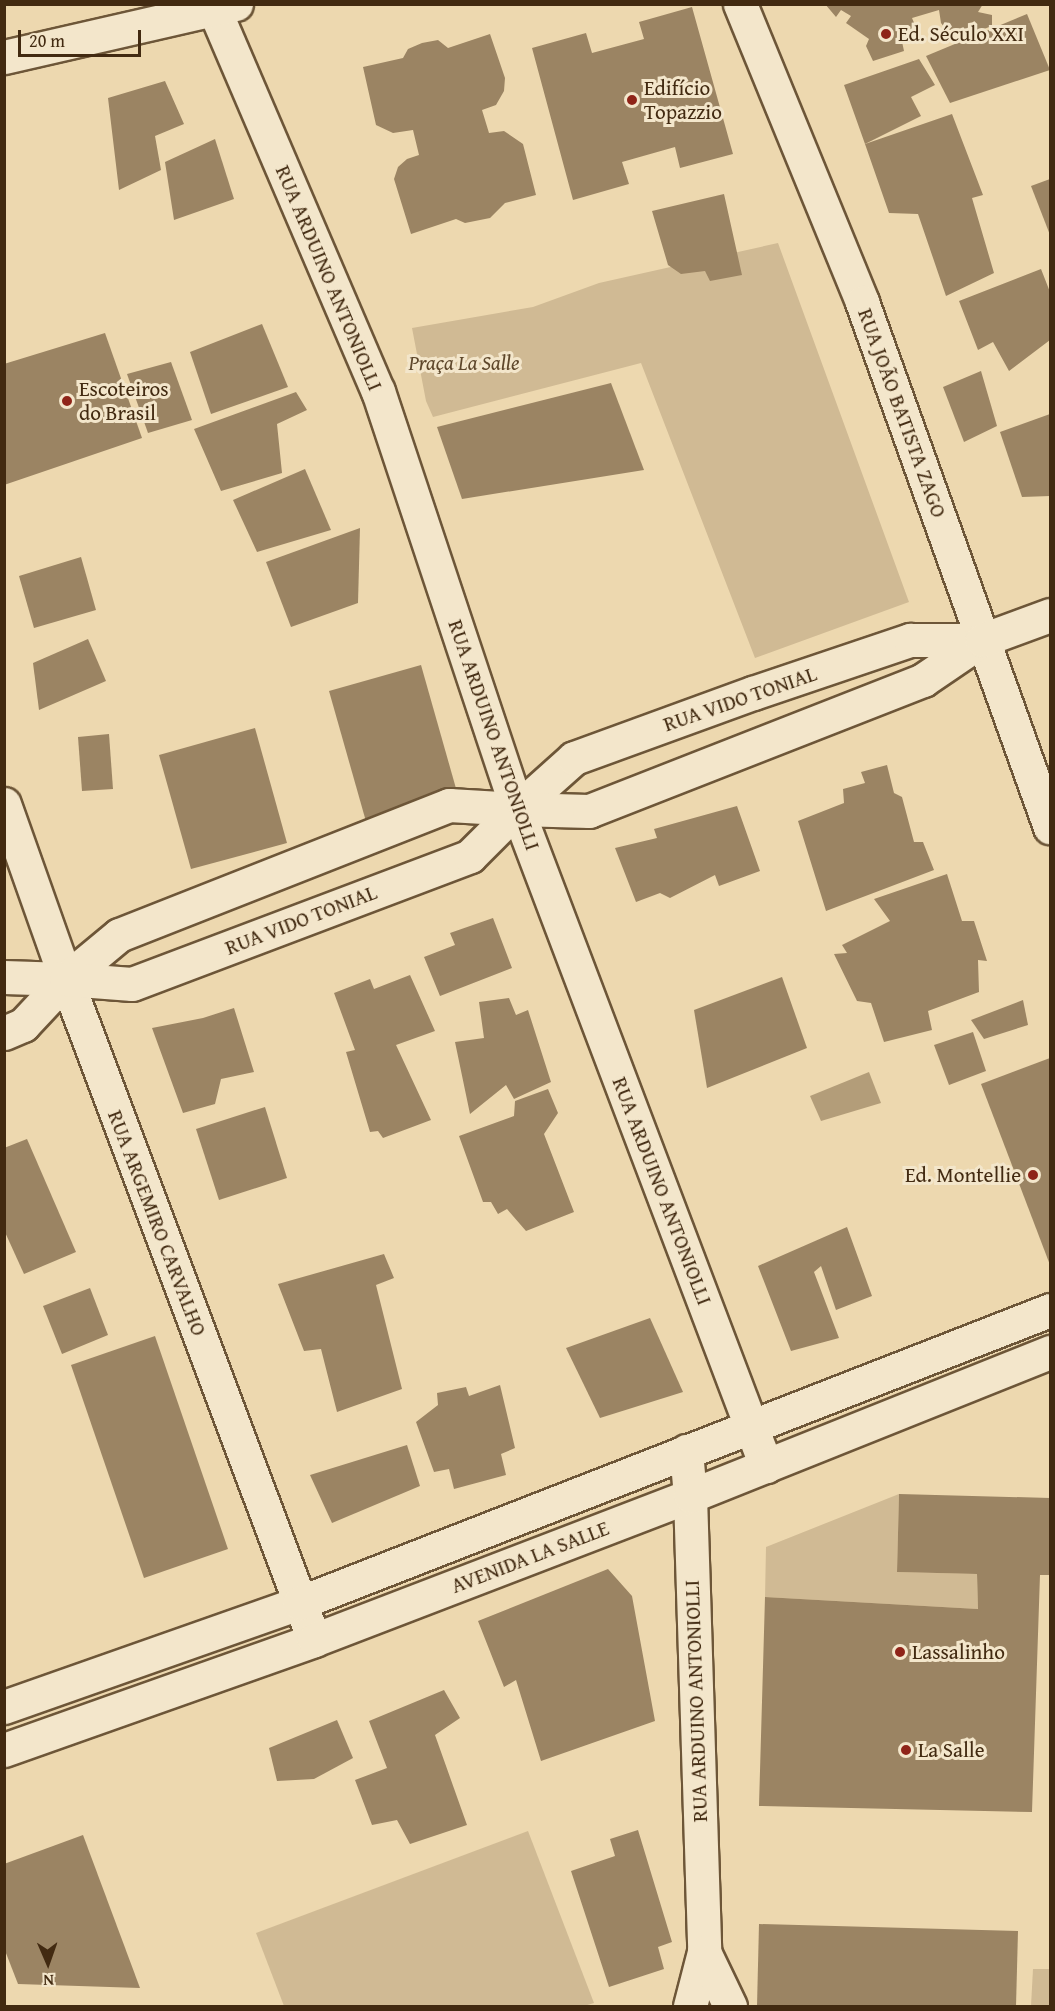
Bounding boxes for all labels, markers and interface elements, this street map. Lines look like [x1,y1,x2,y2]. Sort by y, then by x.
scale bar [21,18,144,56]
place label: Ed. Século XXI [898,21,1024,47]
text: 20 m [29,27,65,54]
marker: Ed. Século XXI [879,27,893,41]
place label: Edifício Topazzio [644,75,722,125]
marker: Edifício Topazzio [625,93,639,107]
street label: RUA ARDUINO ANTONIOLLI [270,162,388,394]
street label: RUA JOÃO BATISTA ZAGO [852,305,952,521]
park label: Praça La Salle [409,350,519,376]
place label: Escoteiros do Brasil [79,376,169,426]
marker: Escoteiros do Brasil [60,394,74,408]
street label: RUA ARDUINO ANTONIOLLI [443,616,545,854]
street label: RUA VIDO TONIAL [660,661,820,737]
street label: RUA VIDO TONIAL [222,880,380,960]
street label: RUA ARDUINO ANTONIOLLI [607,1073,717,1309]
street label: RUA ARGEMIRO CARVALHO [102,1107,212,1339]
place label: Ed. Montellie [905,1162,1021,1188]
marker: Ed. Montellie [1026,1168,1040,1182]
street label: AVENIDA LA SALLE [448,1515,612,1599]
street label: RUA ARDUINO ANTONIOLLI [679,1580,713,1822]
place label: Lassalinho [912,1639,1005,1665]
marker: Lassalinho [893,1645,907,1659]
place label: La Salle [918,1737,985,1763]
marker: La Salle [899,1743,913,1757]
north arrow [18,1933,78,1993]
text: N [43,1969,54,1993]

